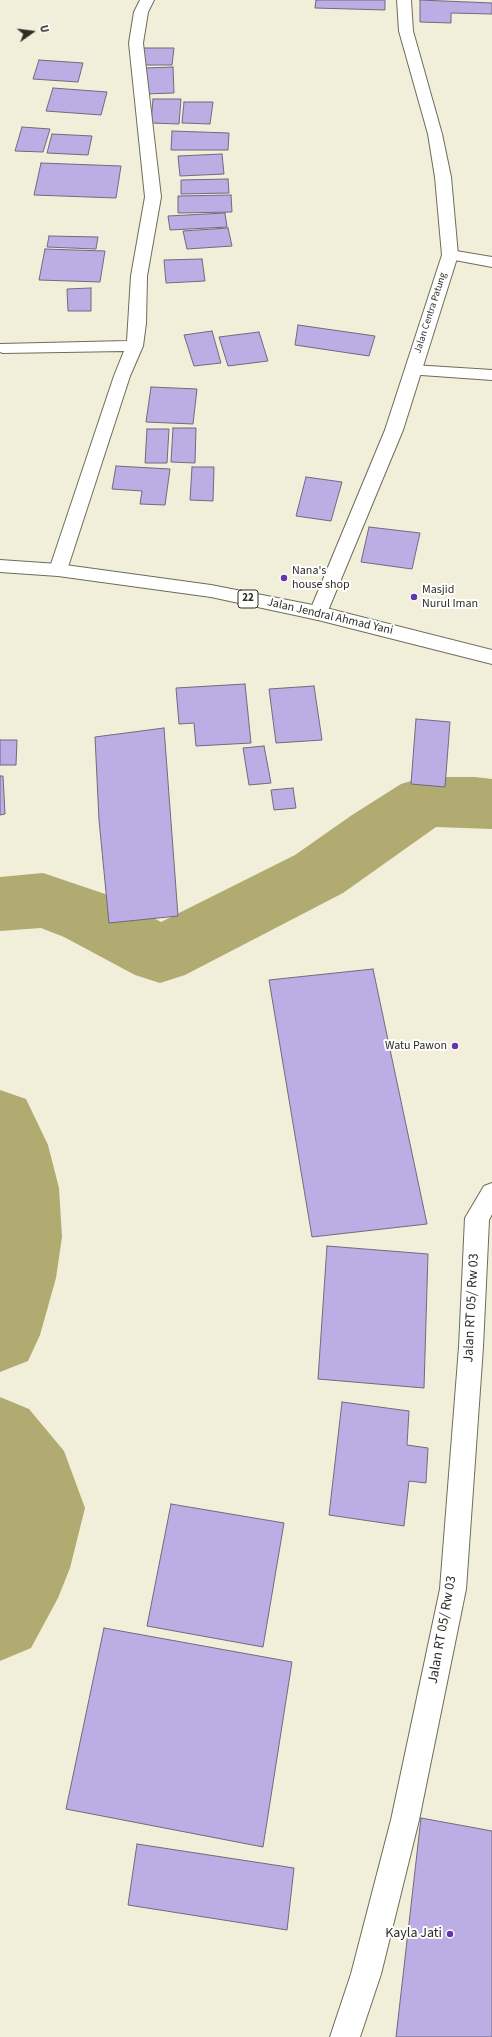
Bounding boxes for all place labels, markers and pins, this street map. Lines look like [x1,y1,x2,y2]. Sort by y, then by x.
place label: Nana's house shop [292,564,350,592]
marker: Nana's house shop [279,573,289,583]
place label: Masjid Nurul Iman [422,583,478,611]
marker: Masjid Nurul Iman [409,592,419,602]
place label: Watu Pawon [385,1039,447,1053]
marker: Watu Pawon [450,1041,460,1051]
place label: Kayla Jati [385,1926,442,1942]
marker: Kayla Jati [445,1929,455,1939]

